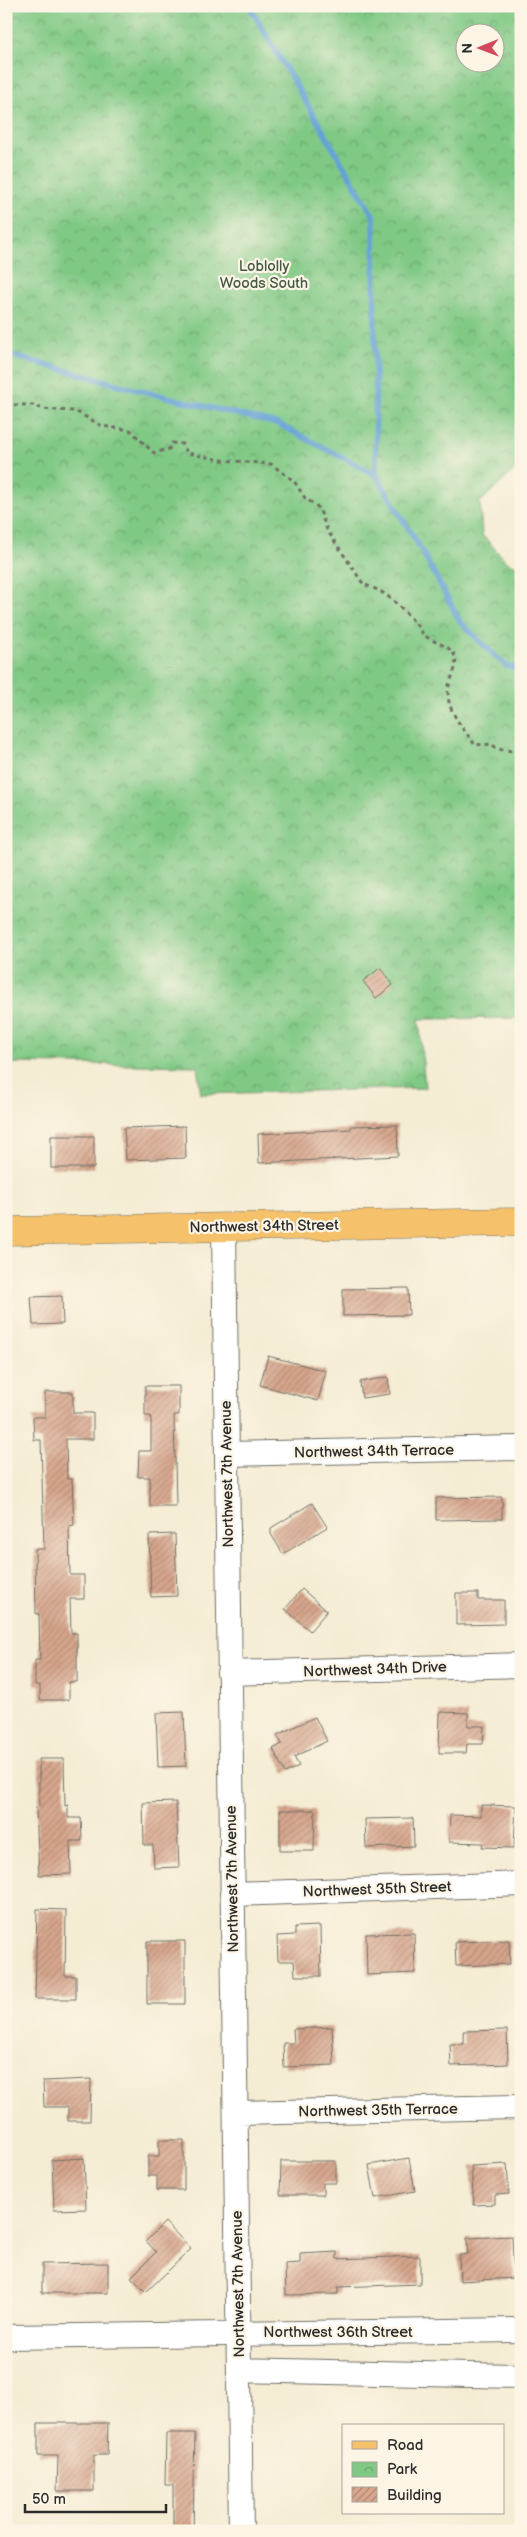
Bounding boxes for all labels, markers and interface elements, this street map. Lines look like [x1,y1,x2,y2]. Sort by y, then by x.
north arrow [454,22,504,72]
text: N [459,43,476,54]
park label: Loblolly Woods South [220,257,308,293]
street label: Northwest 34th Street [189,1216,339,1237]
street label: Northwest 7th Avenue [217,1400,238,1548]
street label: Northwest 34th Terrace [294,1441,454,1462]
street label: Northwest 34th Drive [303,1657,447,1682]
street label: Northwest 7th Avenue [222,1805,243,1953]
street label: Northwest 35th Street [302,1877,452,1902]
street label: Northwest 35th Terrace [298,2100,458,2121]
street label: Northwest 7th Avenue [228,2210,249,2358]
street label: Northwest 36th Street [263,2323,413,2342]
legend [342,2424,504,2514]
text: Road [387,2436,423,2455]
text: Park [387,2460,418,2479]
scale bar [25,2482,166,2514]
text: Building [387,2486,442,2505]
text: 50 m [32,2490,66,2509]

